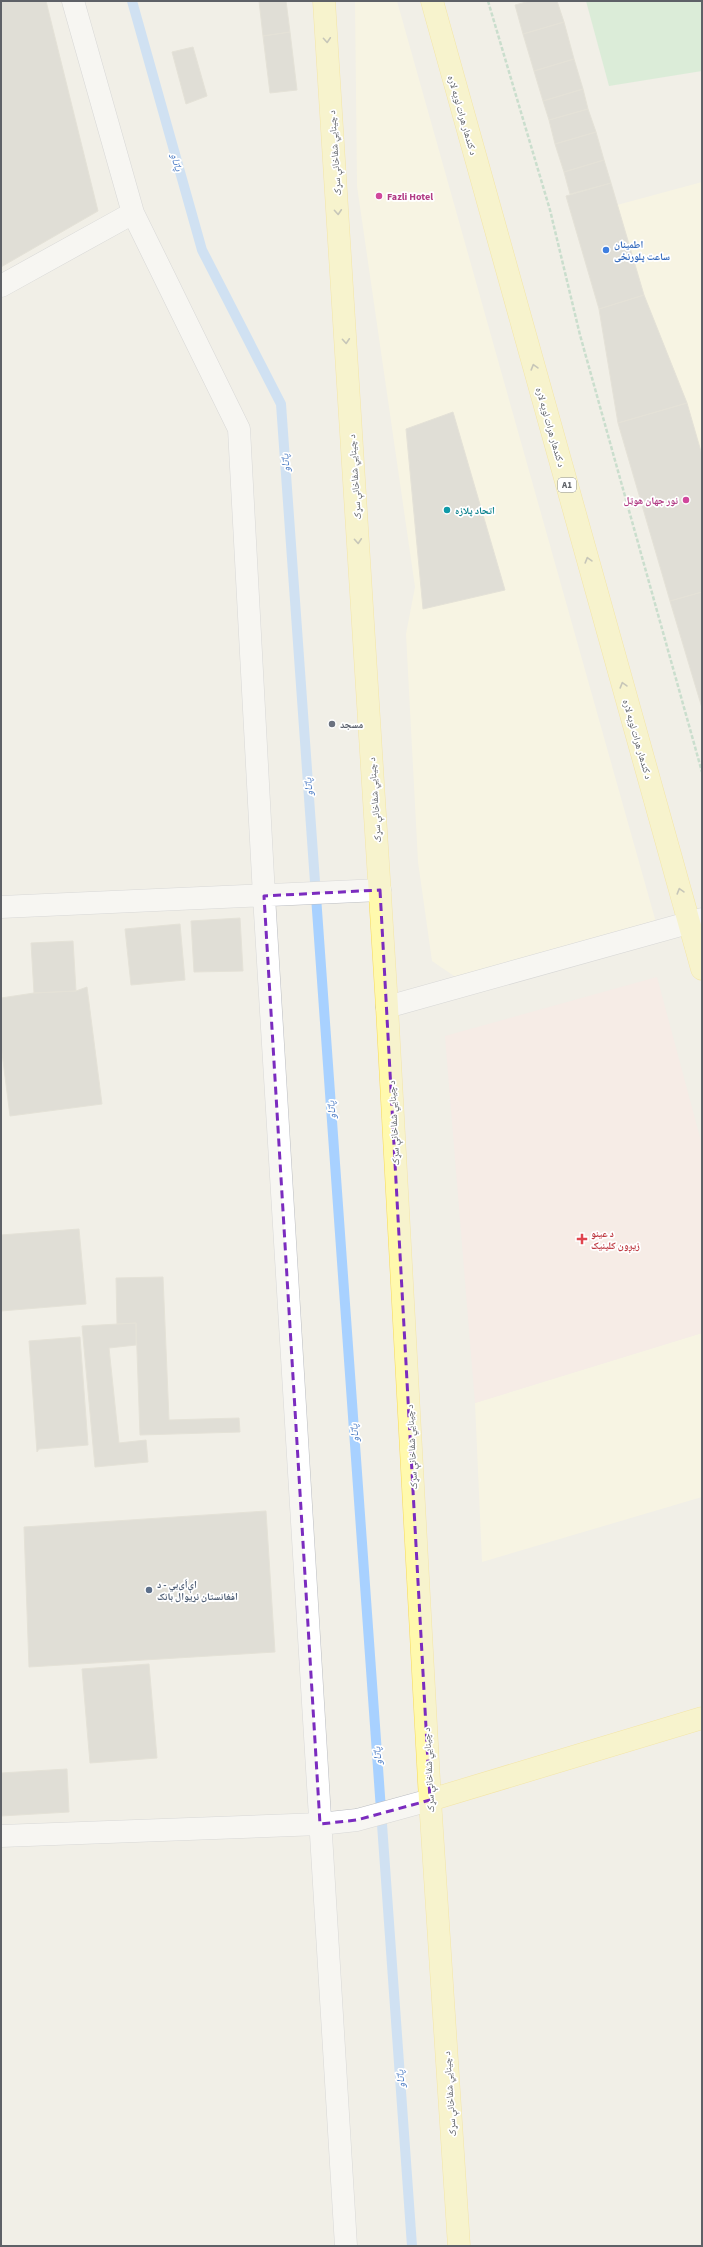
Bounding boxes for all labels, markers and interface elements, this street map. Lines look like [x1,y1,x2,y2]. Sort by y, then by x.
one-way arrow [322,37,331,43]
street label: د کندهار هرات لویه لاره [444,74,480,157]
street label: د چينايي شفاخانې سړک [325,110,346,196]
water label: پاتاو [167,150,186,173]
place label: Fazli Hotel [387,190,433,204]
marker: Fazli Hotel [374,191,384,201]
one-way arrow [333,209,342,215]
place label: اطمینان ساعت پلورنځی [614,238,670,264]
marker: اطمینان ساعت پلورنځی [601,245,611,255]
one-way arrow [341,338,350,344]
one-way arrow [530,364,539,371]
street label: د کندهار هرات لویه لاره [532,386,568,469]
street label: د چينايي شفاخانې سړک [345,434,366,520]
water label: پاتاو [277,453,294,474]
road number: A1 [558,478,576,492]
place label: نور جهان هوټل [624,494,678,508]
marker: نور جهان هوټل [681,495,691,505]
place label: اتحاد پلازه [455,504,495,518]
marker: اتحاد پلازه [442,505,452,515]
one-way arrow [354,538,362,544]
one-way arrow [584,556,593,563]
one-way arrow [619,682,627,688]
street label: د کندهار هرات لویه لاره [619,698,655,781]
place label: مسجد [340,718,363,732]
marker: مسجد [327,719,337,729]
street label: د چينايي شفاخانې سړک [365,757,386,843]
water label: پاتاو [300,777,317,798]
one-way arrow [676,888,685,895]
street label: د چينايي شفاخانې سړک [385,1080,405,1166]
water label: پاتاو [323,1100,340,1121]
place label: د عینو زیږون کلینیک [591,1227,640,1253]
marker: د عینو زیږون کلینیک [576,1233,588,1245]
street label: د چينايي شفاخانې سړک [403,1404,423,1490]
water label: پاتاو [346,1423,363,1444]
place label: اې‌اَی‌بي - د افغانستان نړیوال بانک [157,1578,238,1604]
marker: اې‌اَی‌بي - د افغانستان نړیوال بانک [144,1585,154,1595]
street label: د چينايي شفاخانې سړک [420,1727,440,1813]
water label: پاتاو [369,1746,386,1767]
street label: د چينايي شفاخانې سړک [440,2051,461,2137]
water label: پاتاو [392,2069,409,2090]

